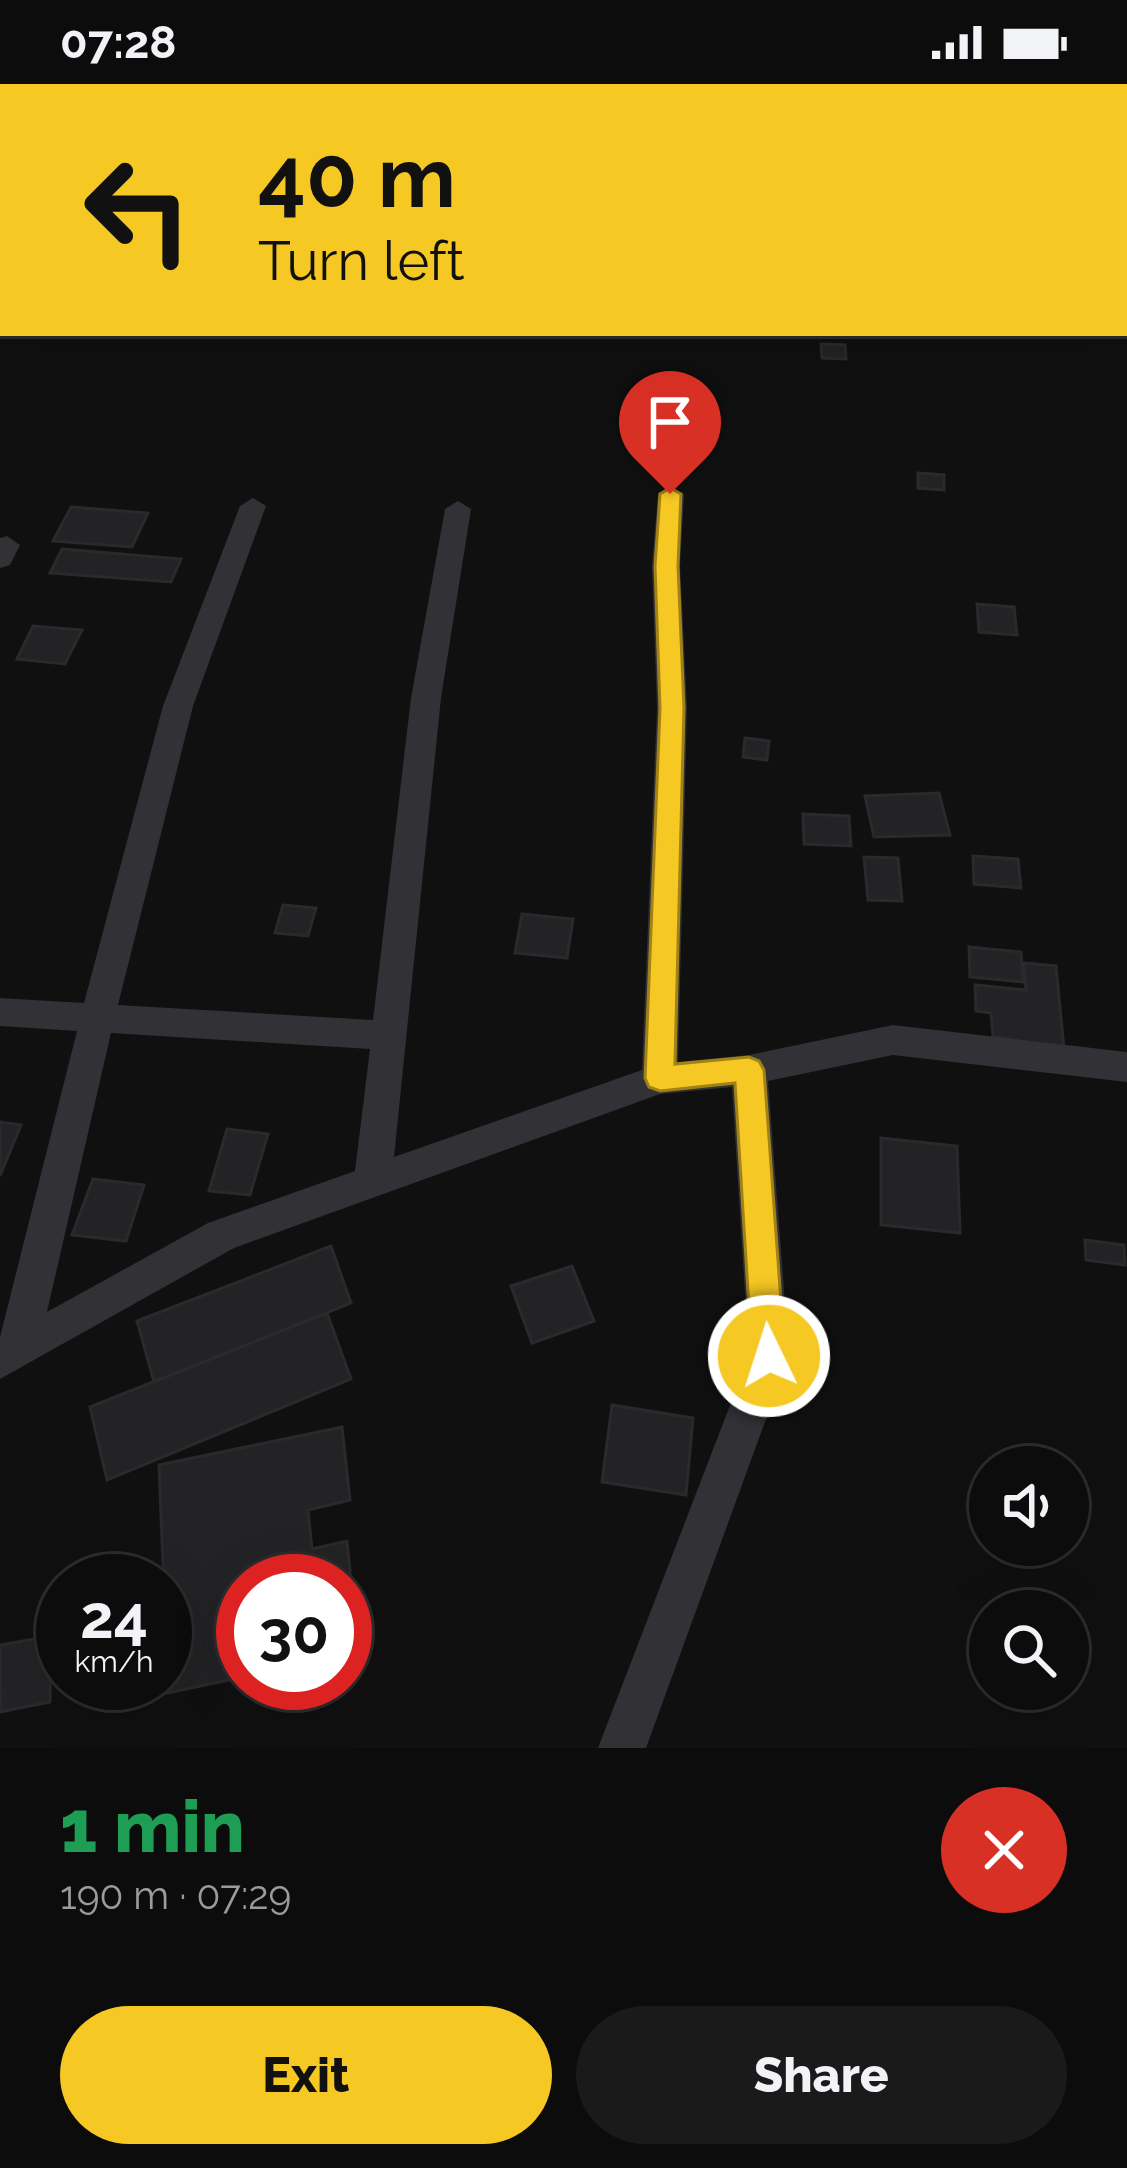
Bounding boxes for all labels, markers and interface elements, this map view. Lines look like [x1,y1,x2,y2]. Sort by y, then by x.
text: 07:28 [60,16,177,69]
text: 40 m [258,128,456,227]
icon: left [60,132,216,288]
text: Turn left [258,229,465,293]
pin [619,371,721,494]
icon: arrive [637,389,703,455]
position arrow [706,1293,832,1419]
map controls [969,1446,1089,1710]
button: sound [969,1446,1089,1566]
speed limit sign: 30 [216,1554,372,1710]
text: 24 [80,1582,148,1652]
button: search [969,1590,1089,1710]
text: km/h [74,1644,154,1679]
text: 1 min [60,1784,245,1869]
button: close [941,1787,1067,1913]
text: 190 m · 07:29 [60,1872,291,1918]
button: Exit [60,2006,552,2144]
button: Share [576,2006,1067,2144]

